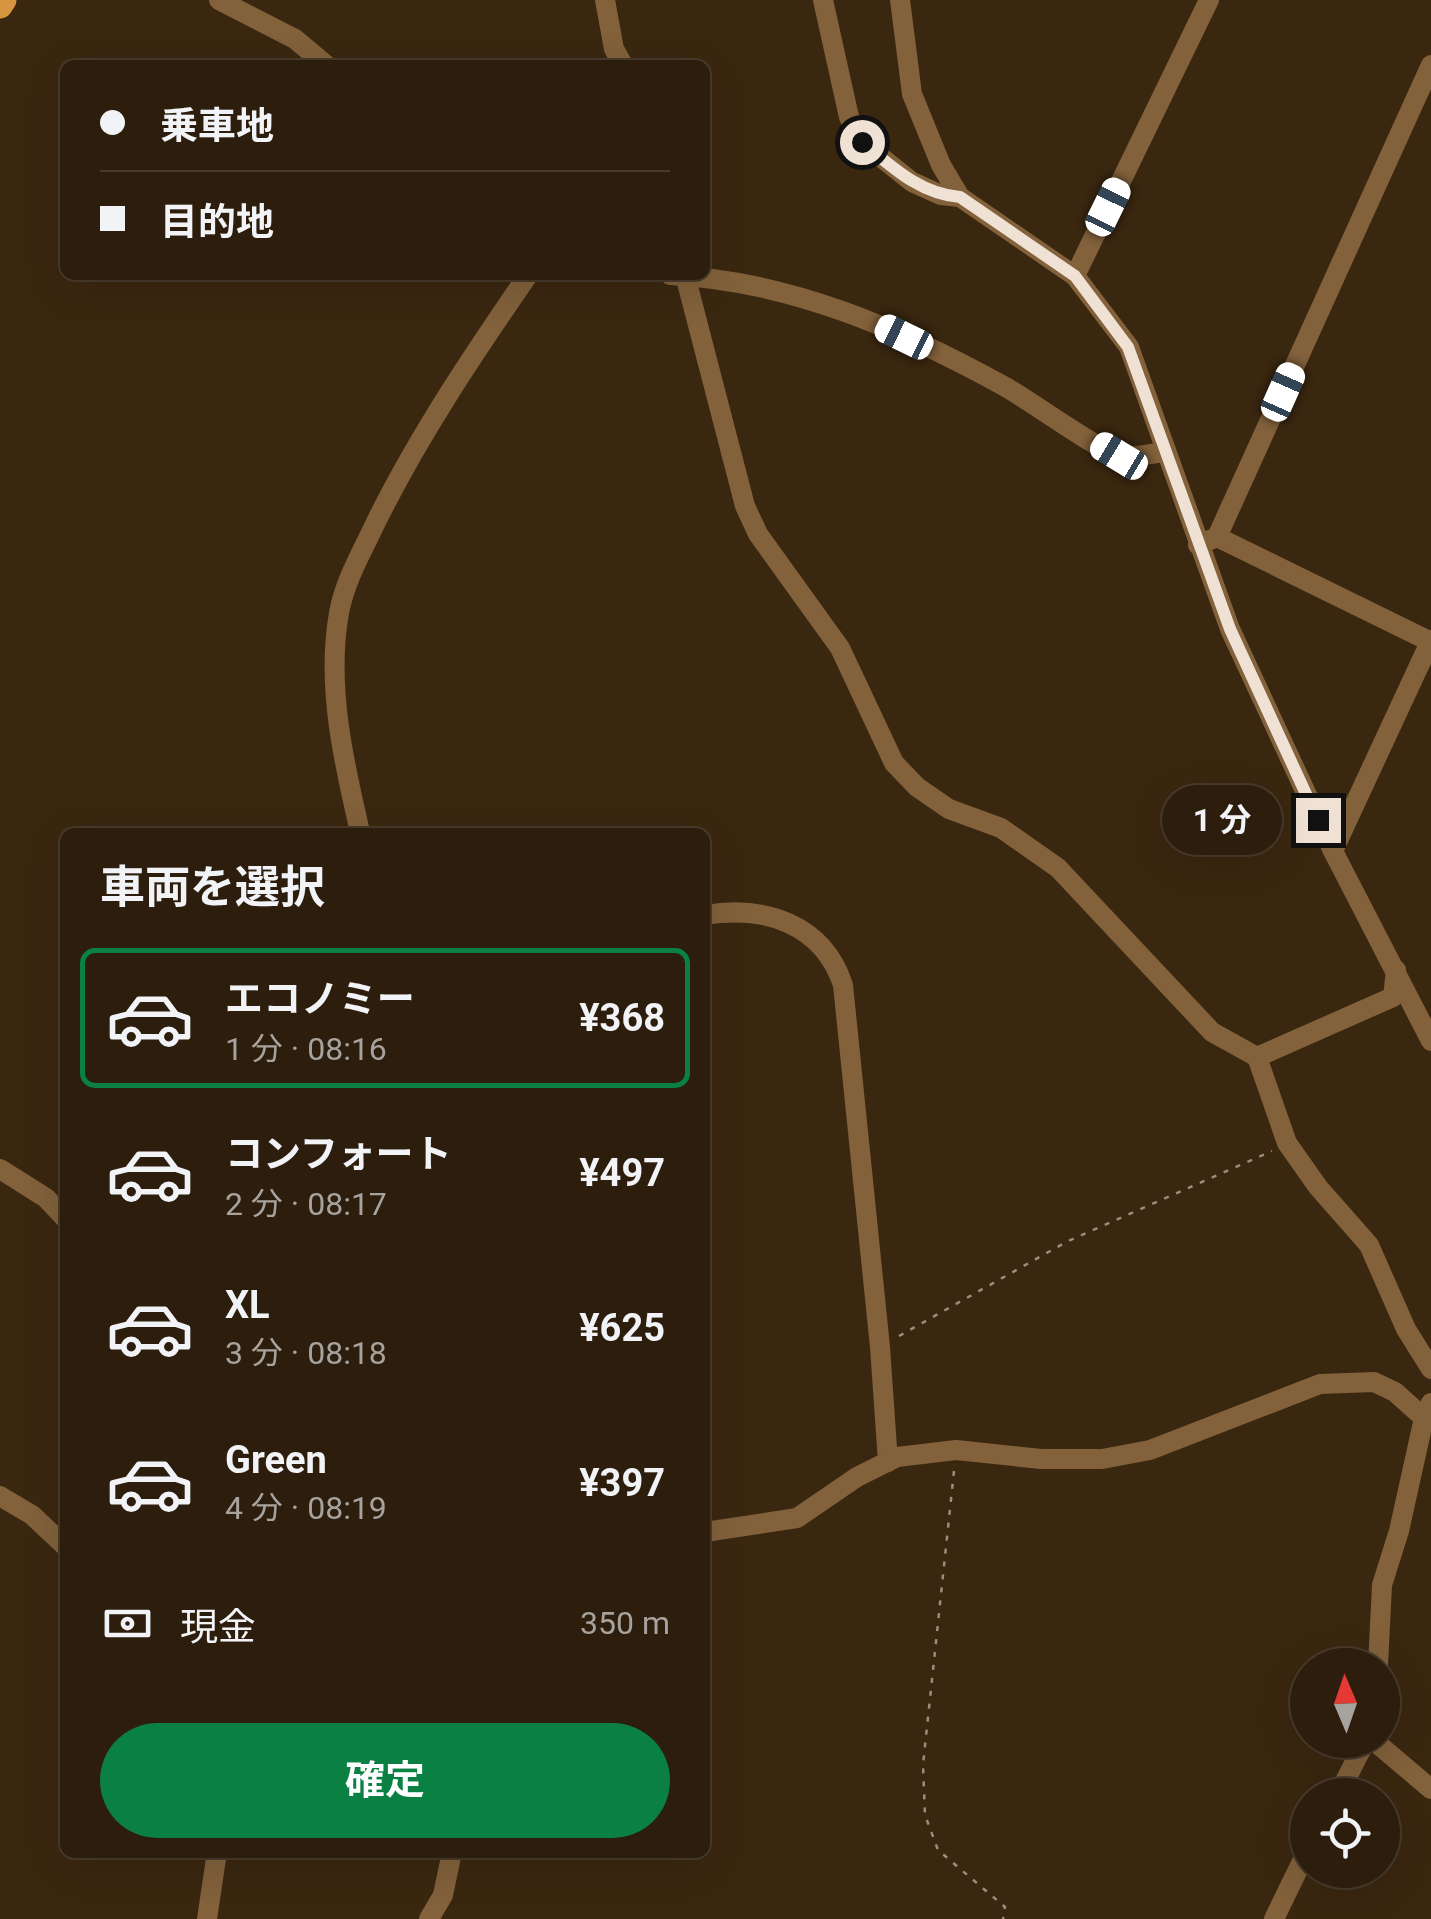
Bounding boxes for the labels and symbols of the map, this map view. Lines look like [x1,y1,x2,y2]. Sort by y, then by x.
route start [840,120,885,165]
car [1081,173,1135,241]
car [870,310,938,364]
car [1257,358,1309,426]
car [1086,428,1152,484]
callout: 1 分 [1163,785,1283,855]
route end [1296,798,1341,843]
north arrow [1290,1648,1400,1758]

